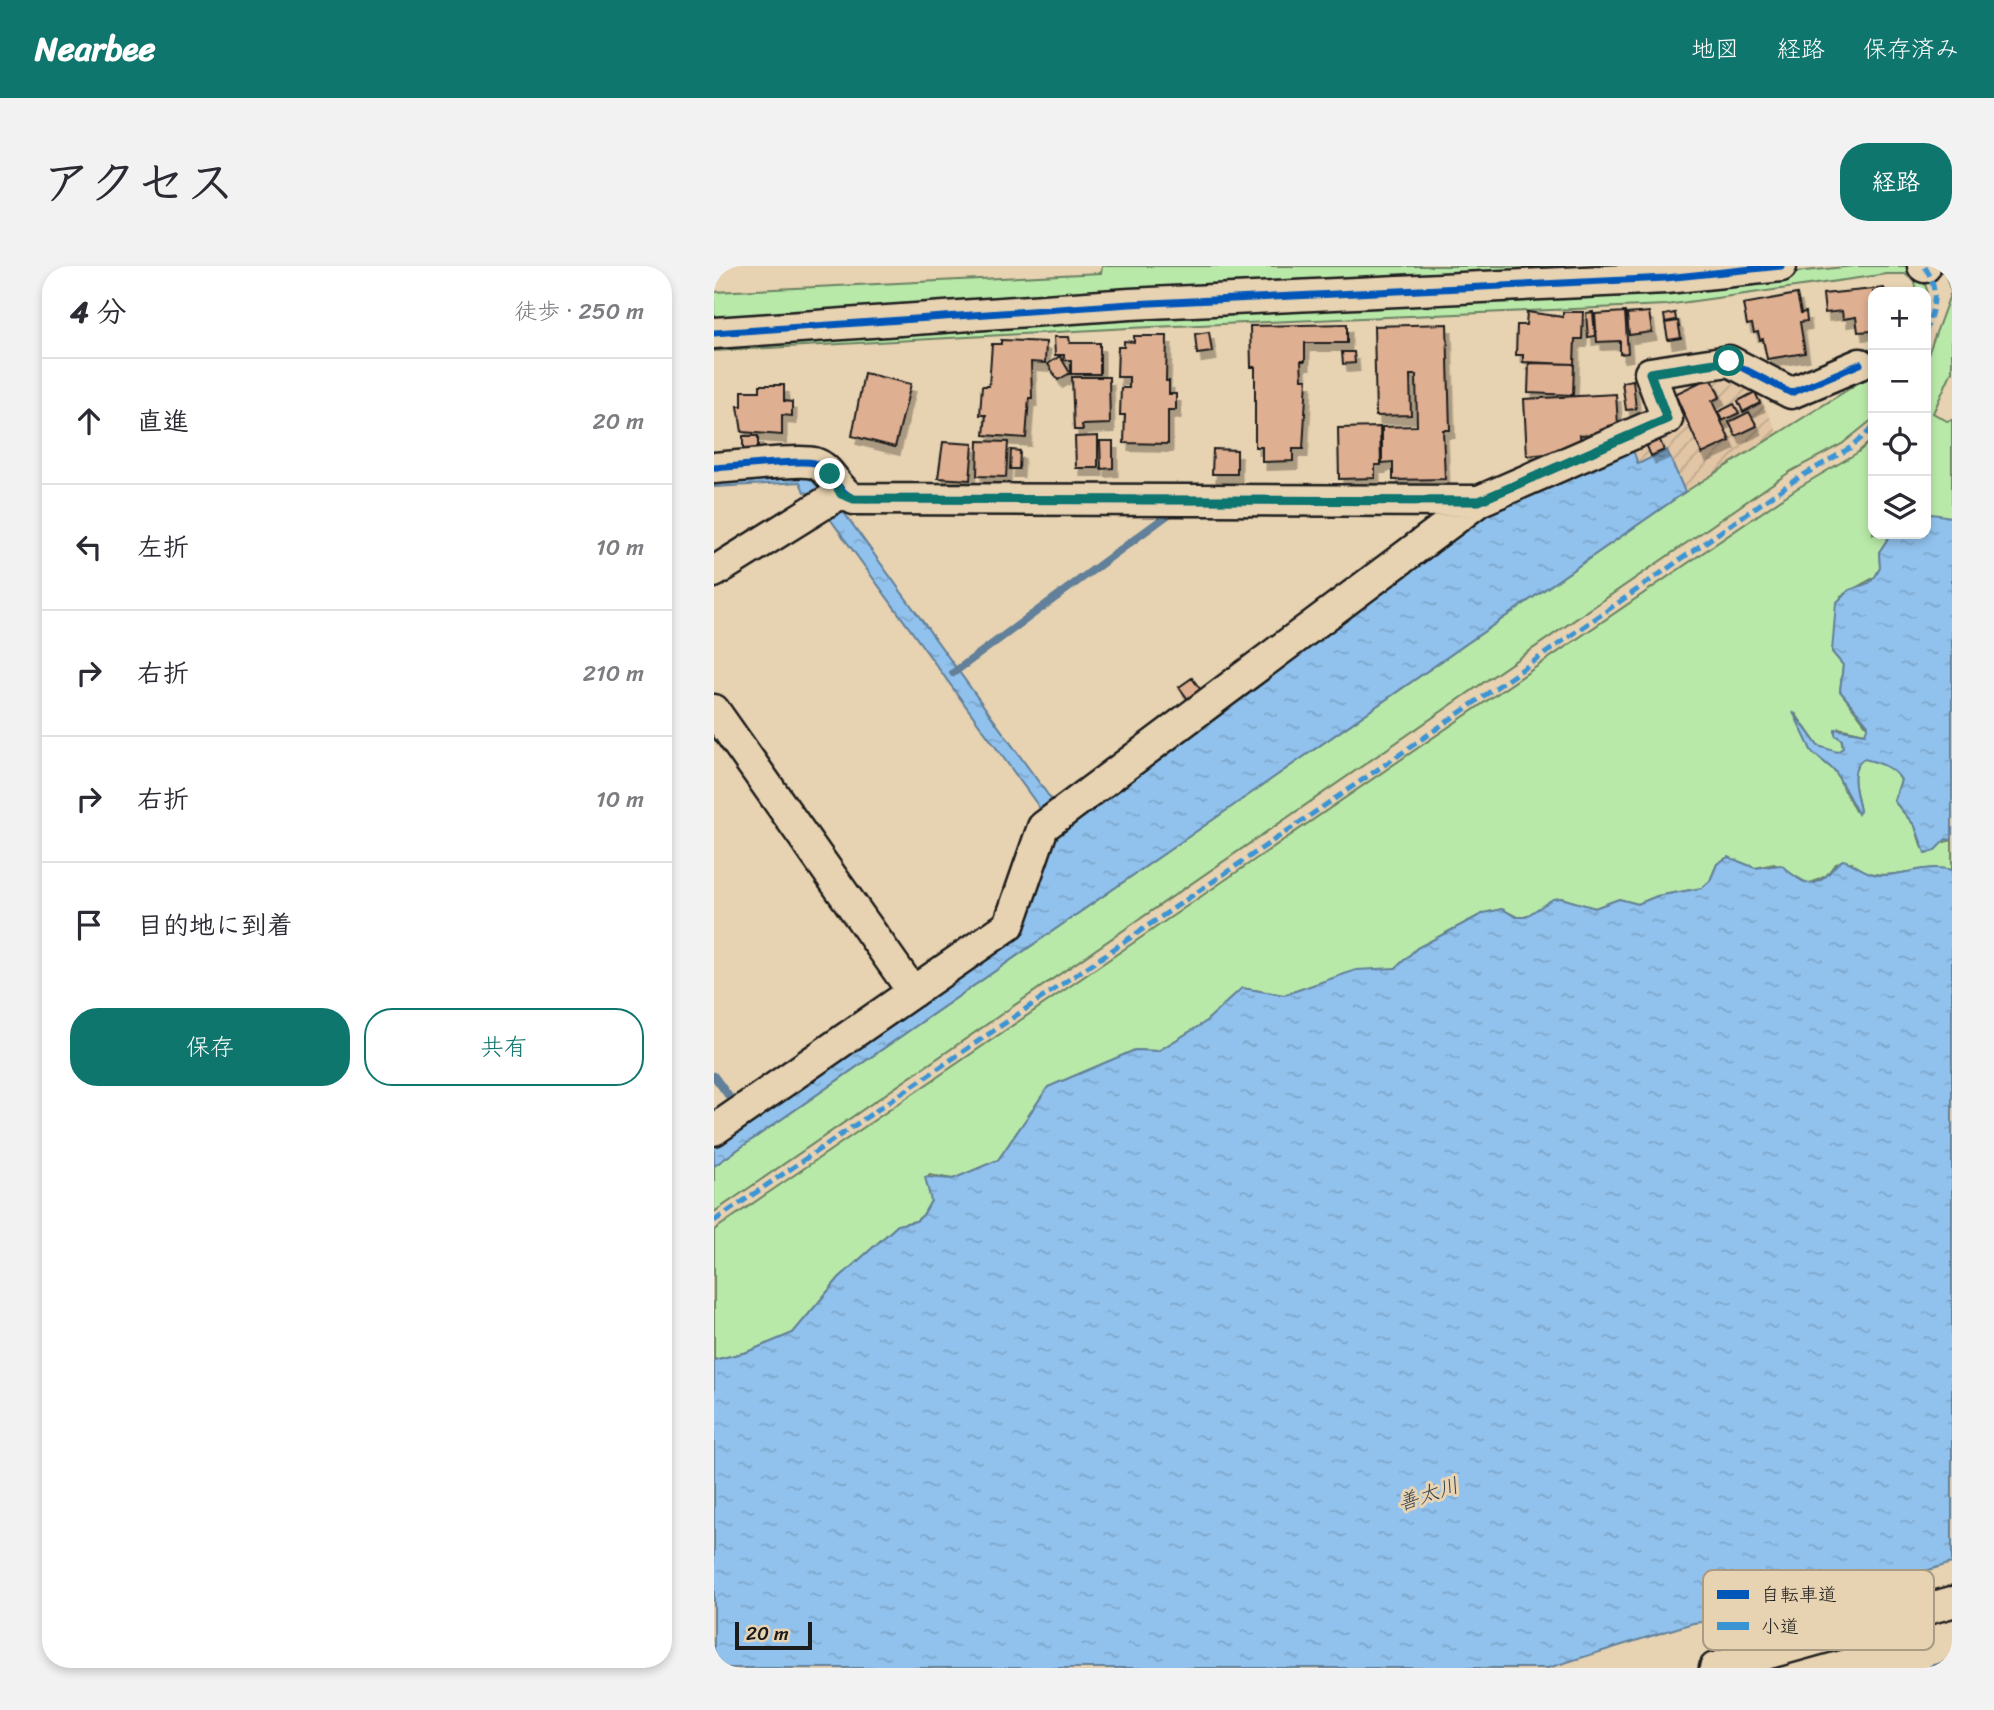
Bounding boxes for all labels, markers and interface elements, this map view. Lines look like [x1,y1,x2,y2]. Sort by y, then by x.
text: Nearbee [35,20,155,78]
text: 地図 [1691,28,1739,70]
text: 経路 [1777,28,1825,70]
text: 保存済み [1863,28,1959,70]
text: アクセス [42,139,235,226]
button: 経路 [1840,143,1952,221]
text: 4 分 [70,285,127,339]
map controls [1868,287,1931,539]
button: + [1868,287,1931,350]
text: 徒歩 · 250 m [514,291,644,332]
route start [1713,345,1744,376]
button: − [1868,350,1931,413]
text: 直進 [137,398,189,444]
text: 20 m [593,401,644,442]
icon: ahead [70,402,108,440]
button: locate [1868,413,1931,476]
route end [814,458,845,489]
button: layers [1868,476,1931,539]
text: 左折 [137,524,189,570]
text: 10 m [596,527,644,568]
icon: left [70,528,108,566]
text: 右折 [137,650,189,696]
text: 210 m [583,653,644,694]
icon: right [70,654,108,692]
text: 右折 [137,776,189,822]
text: 10 m [596,779,644,820]
icon: right [70,780,108,818]
text: 目的地に到着 [137,902,293,948]
icon: arrive [70,906,108,944]
button: 保存 [70,1008,350,1086]
button: 共有 [364,1008,644,1086]
water label: 善太川 [1392,1466,1464,1522]
legend [1703,1570,1934,1650]
text: 自転車道 [1761,1578,1837,1611]
text: 小道 [1761,1610,1799,1643]
text: 20 m [746,1617,789,1650]
scale bar [735,1619,812,1651]

